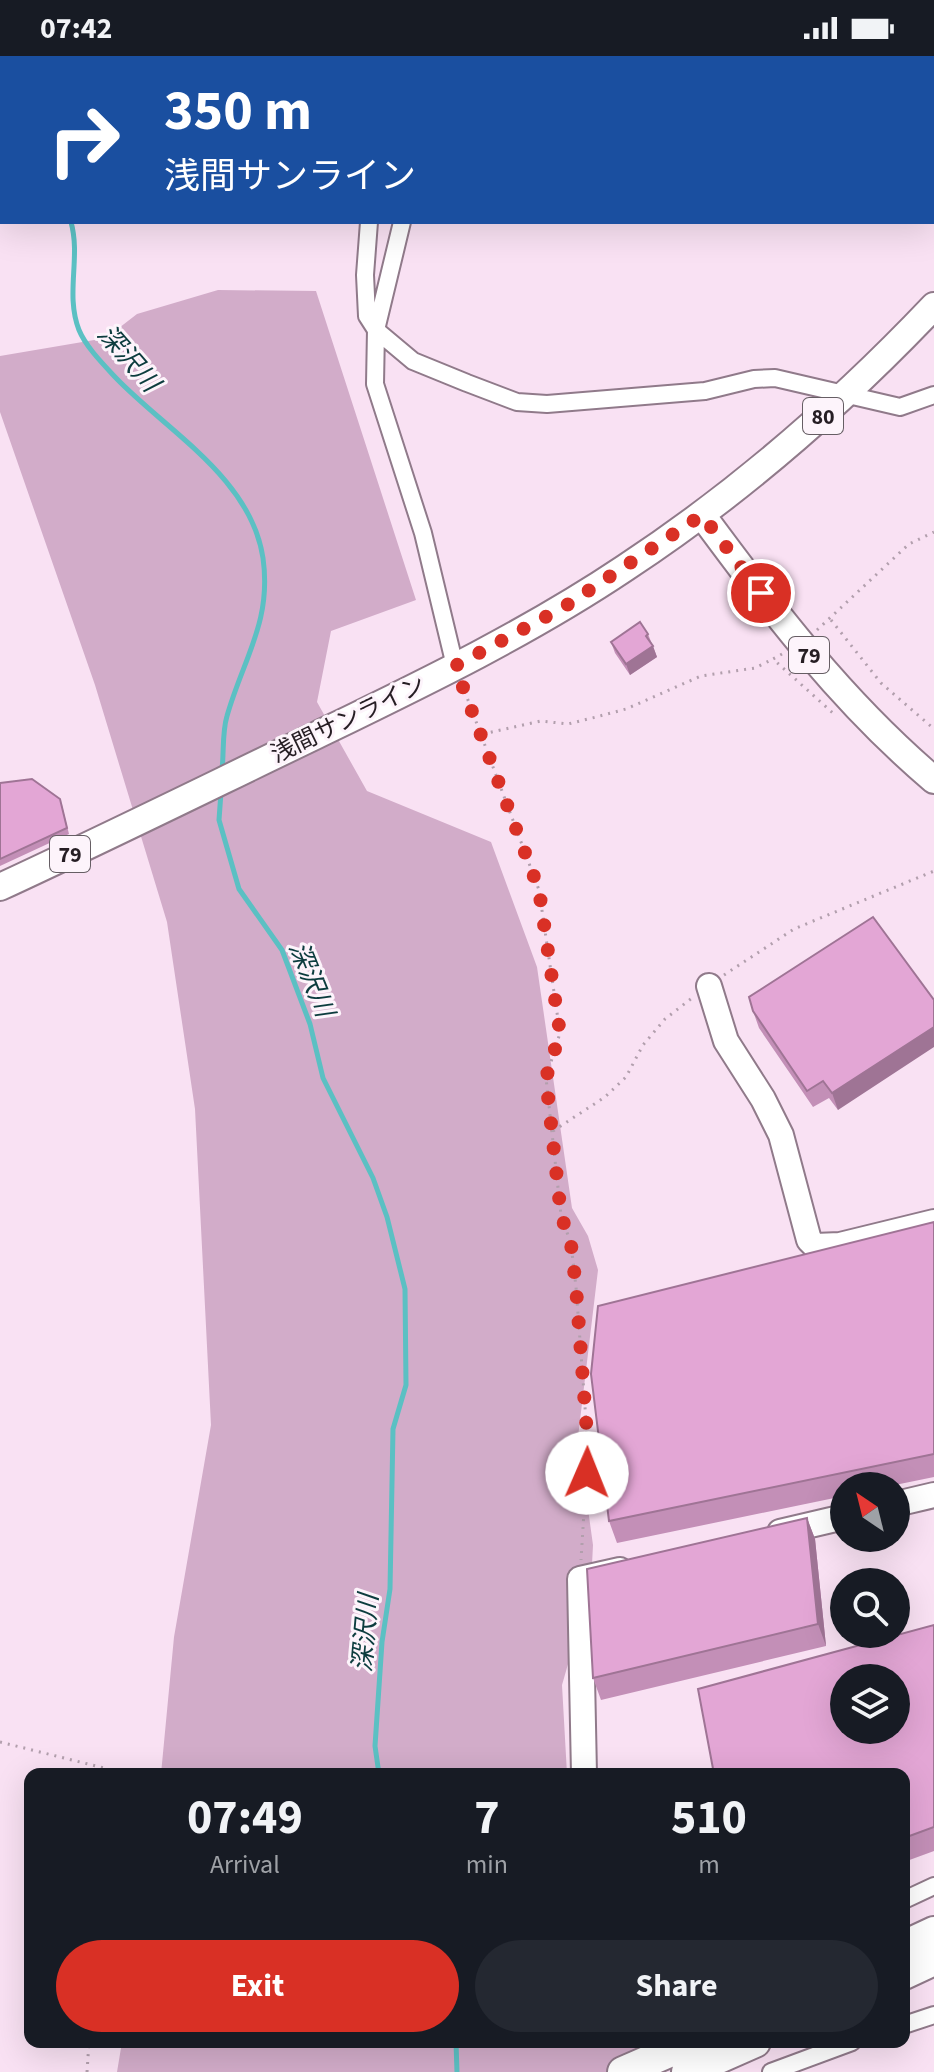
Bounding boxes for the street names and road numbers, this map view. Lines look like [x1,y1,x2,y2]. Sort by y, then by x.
road number: 80 [803,398,843,434]
road number: 79 [789,637,829,673]
street label: 浅間サンライン [265,667,431,772]
road number: 79 [50,836,90,872]

